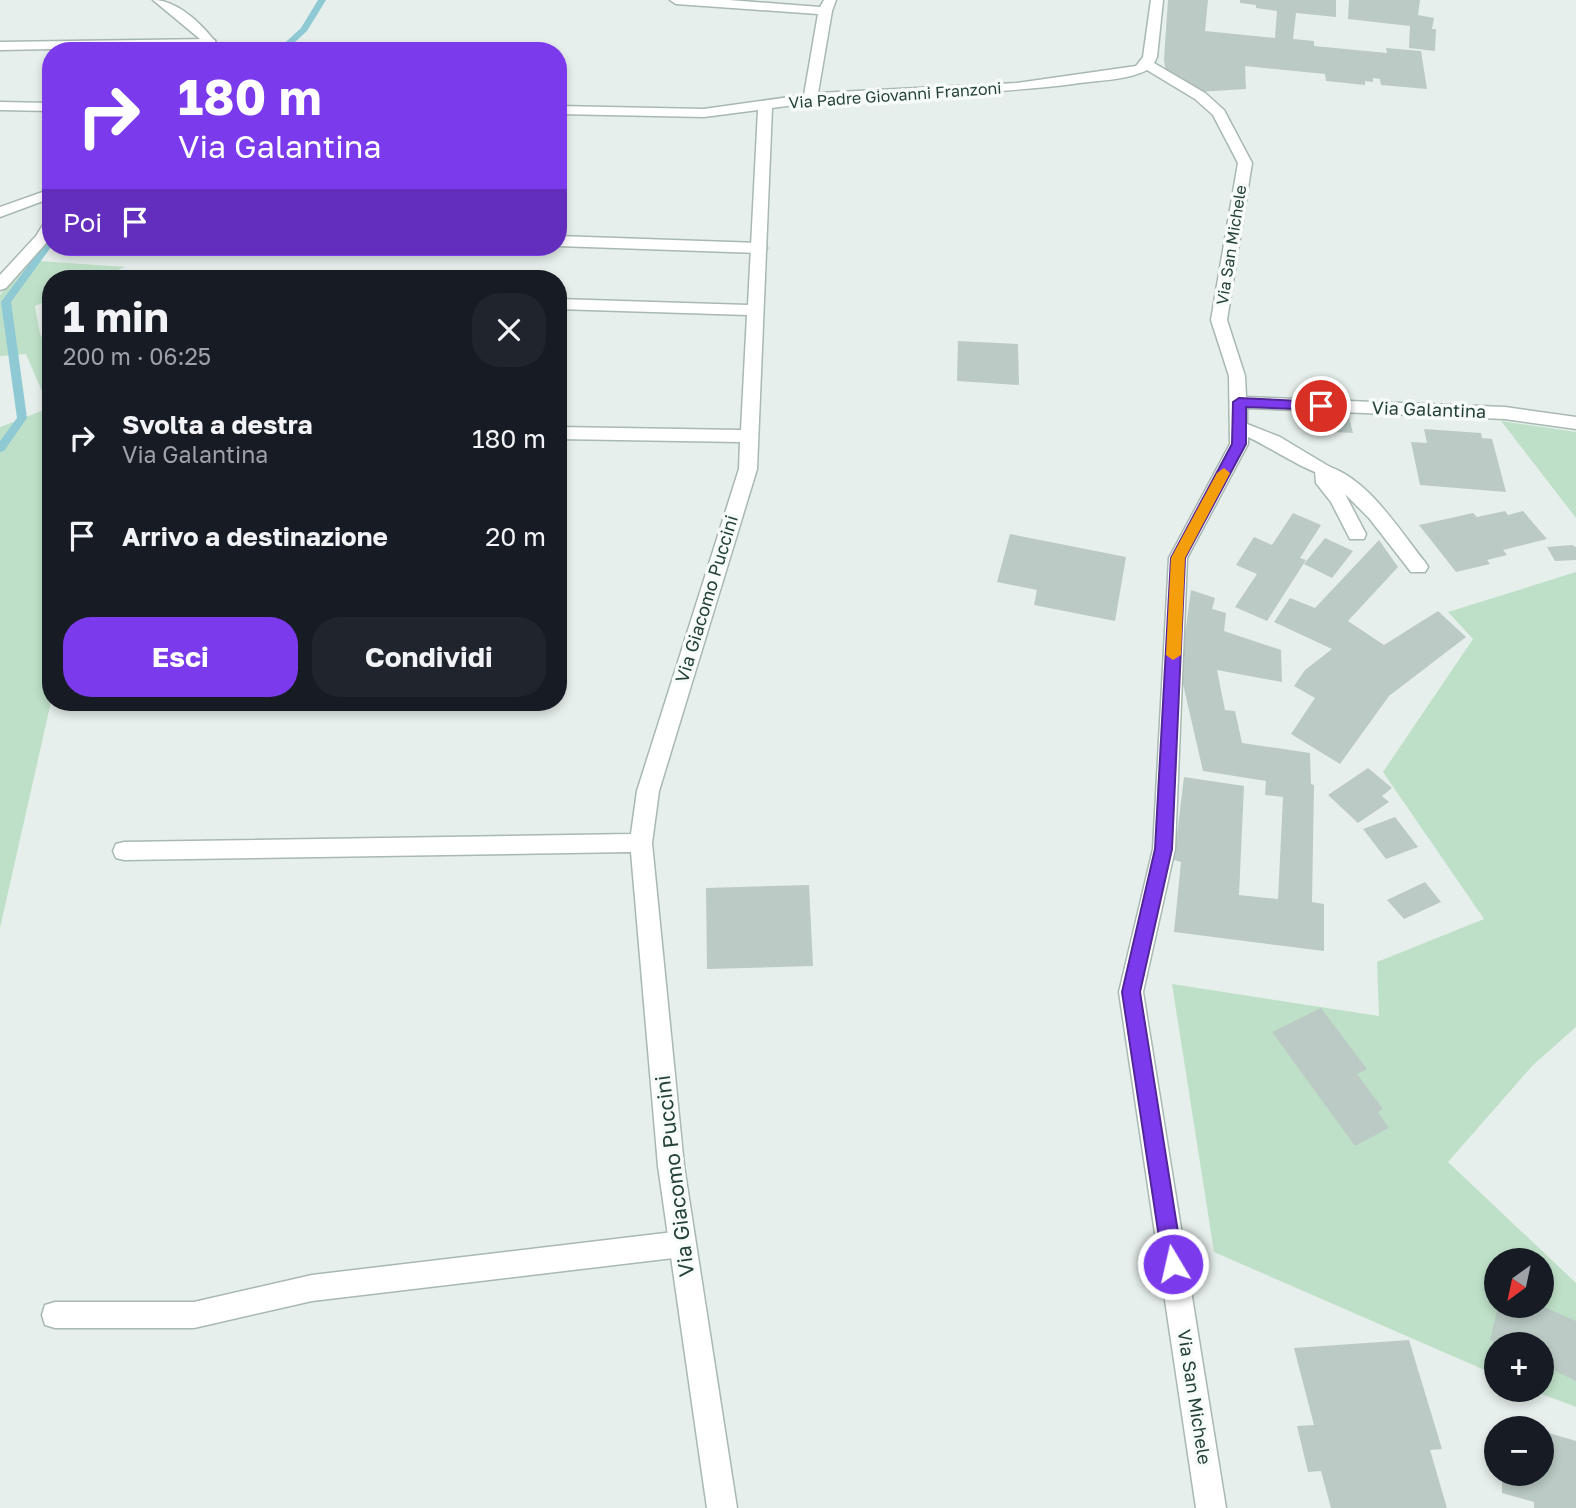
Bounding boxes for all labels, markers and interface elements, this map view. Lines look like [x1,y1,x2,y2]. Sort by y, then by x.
text: 180 m [178,67,322,126]
icon: right [63,70,154,161]
street label: Via Padre Giovanni Franzoni [788,78,1002,112]
text: Via Galantina [178,127,382,165]
street label: Via San Michele [1212,184,1250,306]
icon: arrive [116,203,154,241]
text: Poi [63,207,102,238]
text: 1 min [63,291,169,341]
button: close [472,293,546,367]
text: 200 m · 06:25 [63,342,211,370]
pin [1291,376,1351,436]
icon: arrive [1302,387,1340,425]
street label: Via Galantina [1371,396,1487,422]
text: Svolta a destra [122,409,313,440]
icon: right [63,419,101,457]
text: 180 m [472,423,546,454]
text: Via Galantina [122,440,268,468]
street label: Via Giacomo Puccini [670,512,742,685]
icon: arrive [63,517,101,555]
text: Arrivo a destinazione [122,521,388,552]
text: 20 m [485,521,546,552]
button: Esci [63,617,298,697]
button: Condividi [312,617,546,697]
street label: Via Giacomo Puccini [649,1074,699,1279]
position arrow [1136,1227,1210,1301]
north arrow [1484,1248,1554,1318]
map controls [1484,1248,1554,1486]
street label: Via San Michele [1173,1328,1217,1466]
button: + [1484,1332,1554,1402]
button: − [1484,1416,1554,1486]

